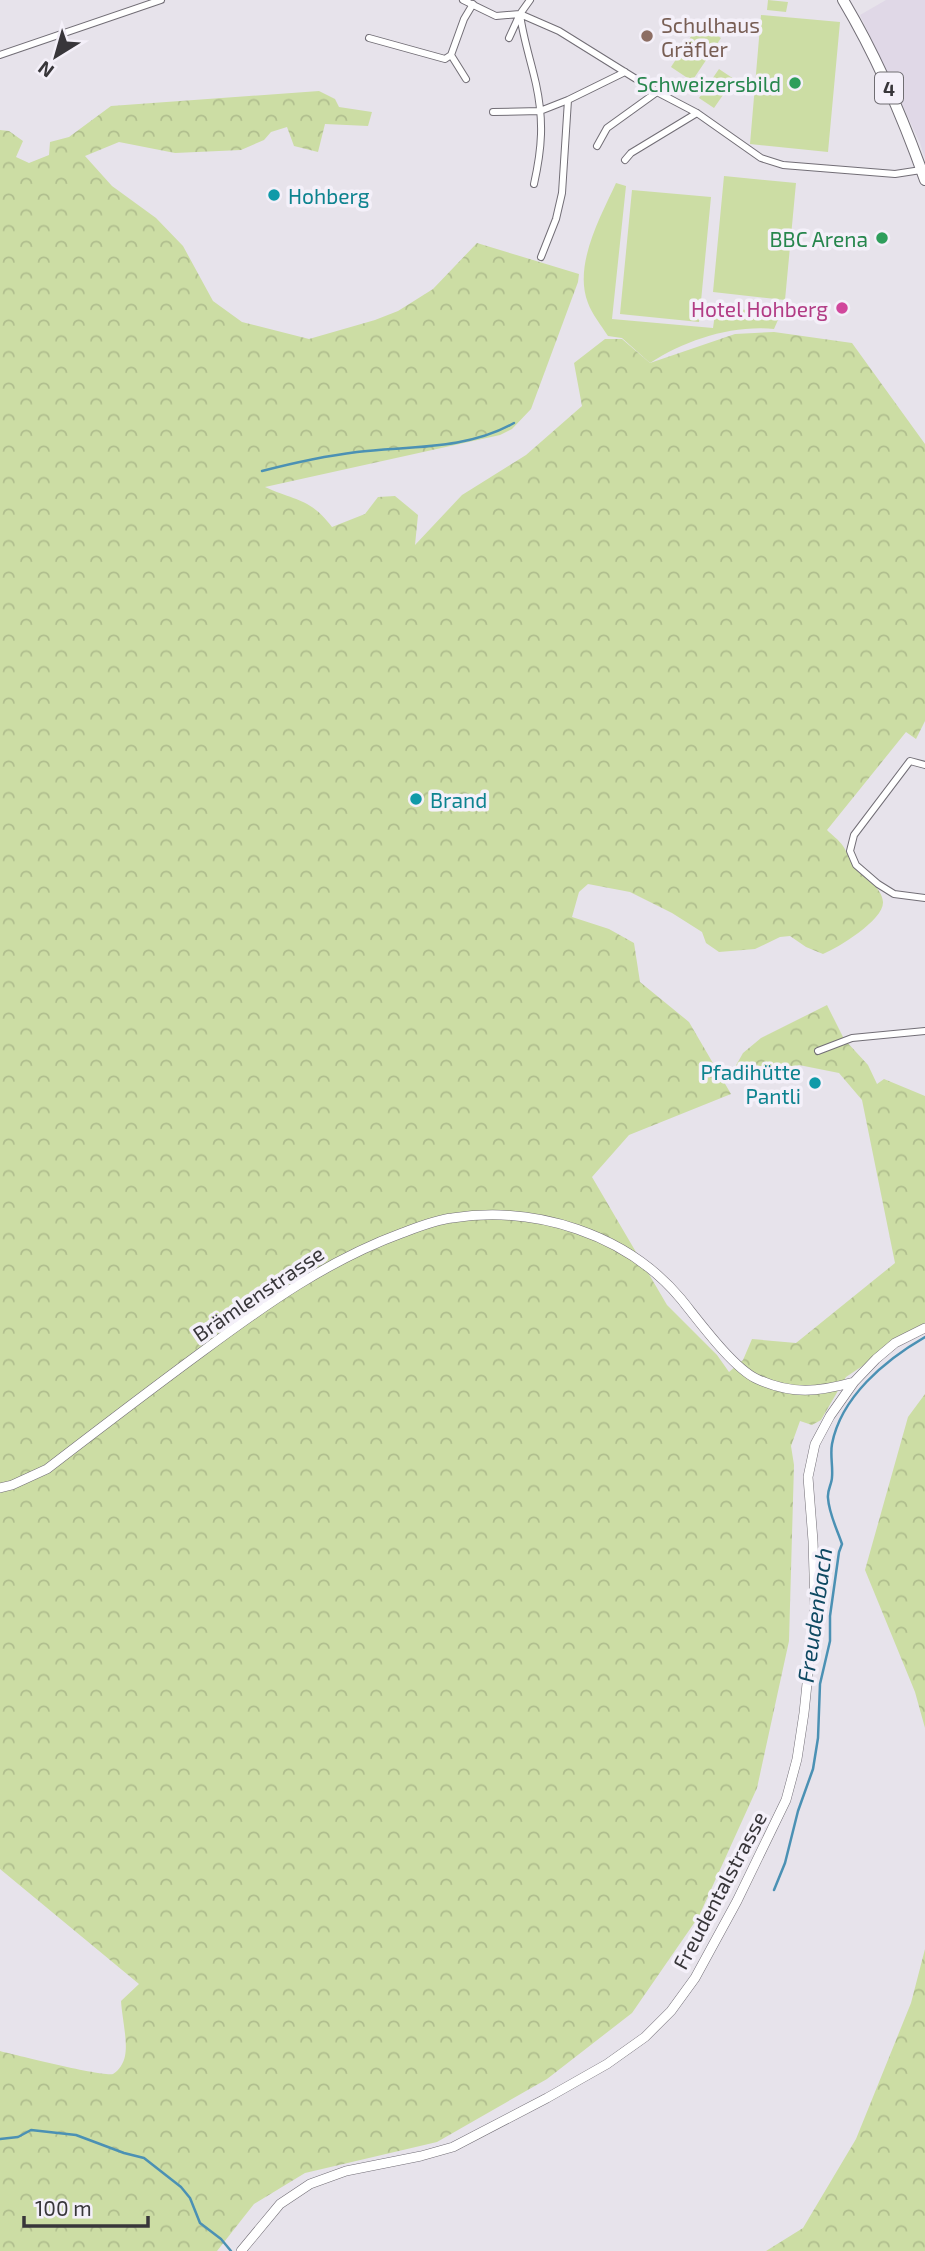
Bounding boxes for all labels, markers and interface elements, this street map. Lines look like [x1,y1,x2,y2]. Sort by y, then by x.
place label: Schulhaus Gräfler [661,12,760,61]
north arrow [21,21,91,91]
marker: Schulhaus Gräfler [639,28,655,44]
text: N [33,57,58,83]
place label: Schweizersbild [637,71,781,96]
road number: 4 [875,72,903,104]
marker: Schweizersbild [787,75,803,91]
place label: Hohberg [288,183,370,208]
marker: Hohberg [266,187,282,203]
place label: BBC Arena [770,226,868,251]
marker: BBC Arena [874,230,890,246]
place label: Hotel Hohberg [691,296,828,321]
marker: Hotel Hohberg [834,300,850,316]
place label: Brand [430,787,487,812]
marker: Brand [408,791,424,807]
place label: Pfadihütte Pantli [700,1059,801,1108]
marker: Pfadihütte Pantli [807,1075,823,1091]
street label: Brämlenstrasse [188,1240,328,1346]
water label: Freudenbach [791,1546,837,1684]
street label: Freudentalstrasse [667,1807,771,1973]
scale bar [24,2184,149,2228]
text: 100 m [35,2195,92,2220]

